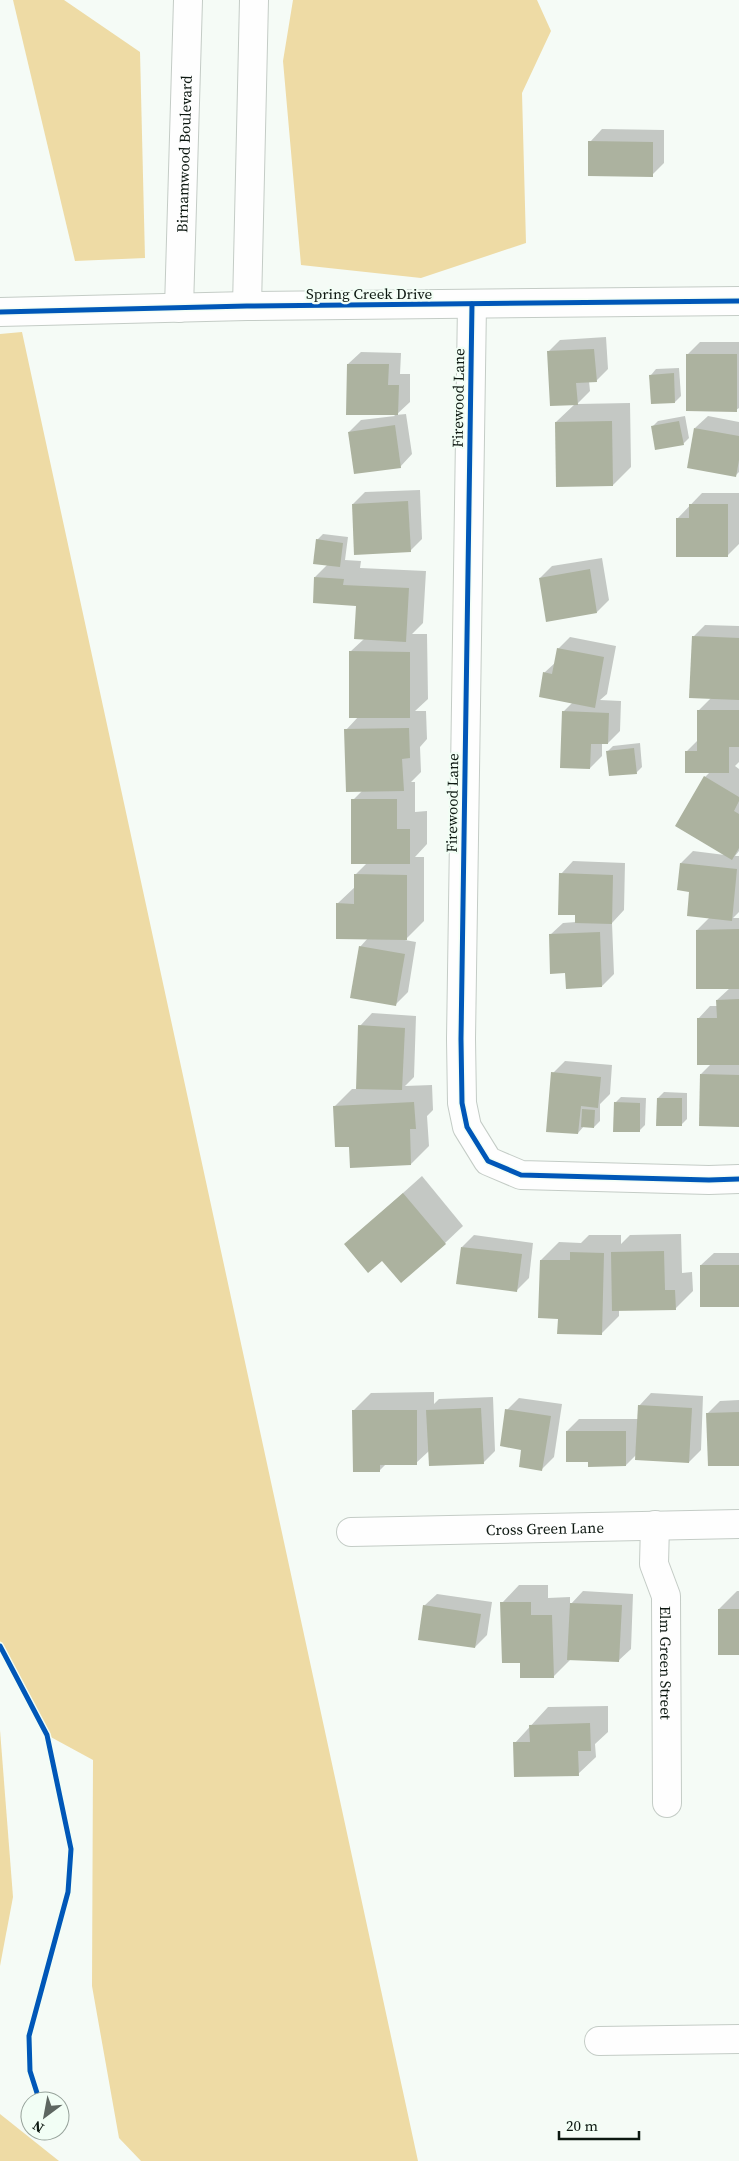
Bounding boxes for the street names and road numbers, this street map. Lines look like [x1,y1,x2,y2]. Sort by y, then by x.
street label: Birnamwood Boulevard [171,75,196,233]
street label: Spring Creek Drive [306,283,432,304]
street label: Firewood Lane [447,348,469,448]
street label: Firewood Lane [441,753,463,853]
street label: Cross Green Lane [486,1516,605,1540]
street label: Elm Green Street [656,1606,677,1720]

